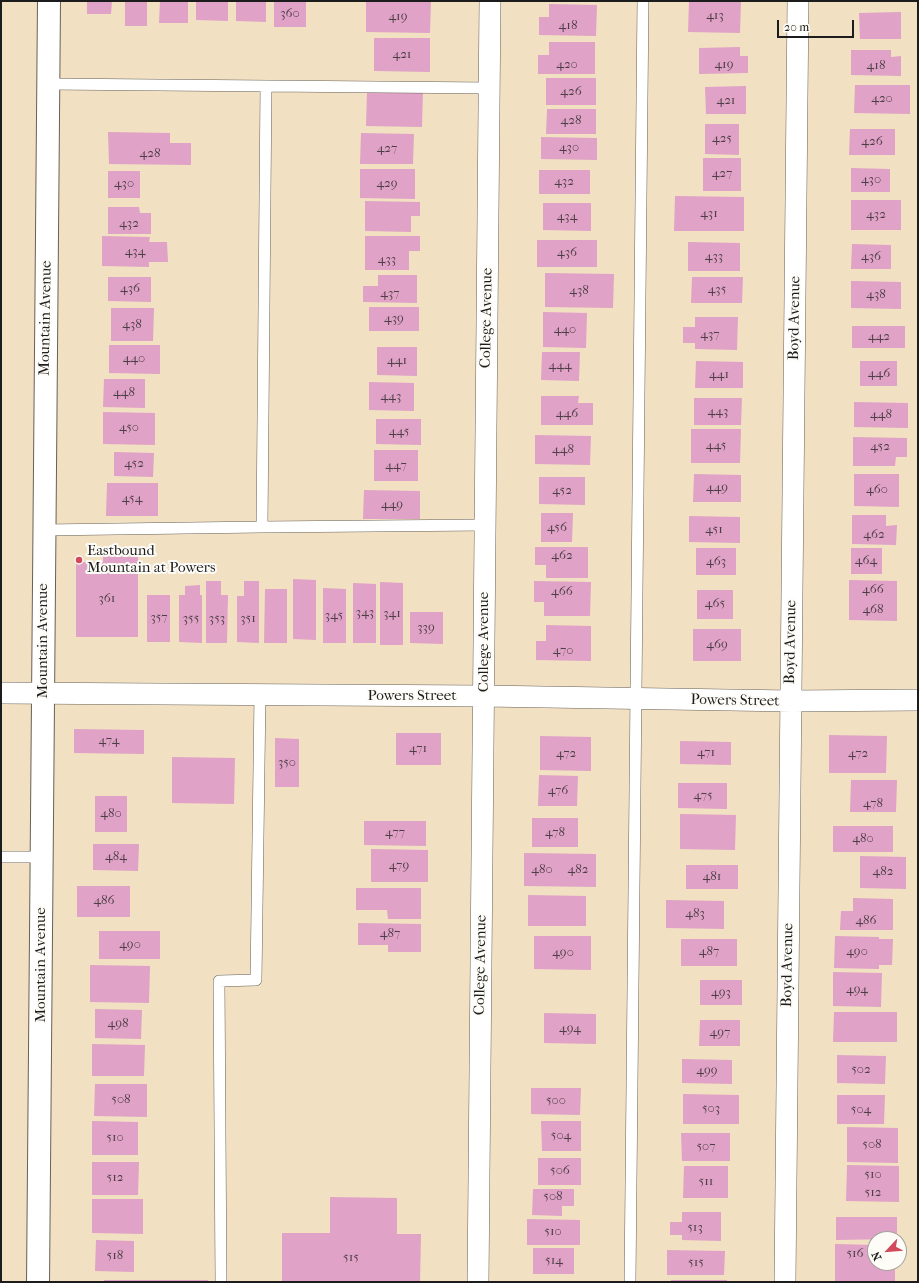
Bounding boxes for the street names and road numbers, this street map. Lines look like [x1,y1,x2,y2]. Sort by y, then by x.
street label: Mountain Avenue [36,260,56,376]
street label: College Avenue [477,268,497,368]
street label: Boyd Avenue [785,276,805,360]
street label: Mountain Avenue [34,583,52,699]
street label: College Avenue [475,592,493,692]
street label: Boyd Avenue [781,600,801,684]
street label: Powers Street [367,687,457,705]
street label: Powers Street [690,691,780,711]
street label: Mountain Avenue [32,907,50,1023]
street label: College Avenue [471,915,491,1015]
street label: Boyd Avenue [778,923,798,1007]

